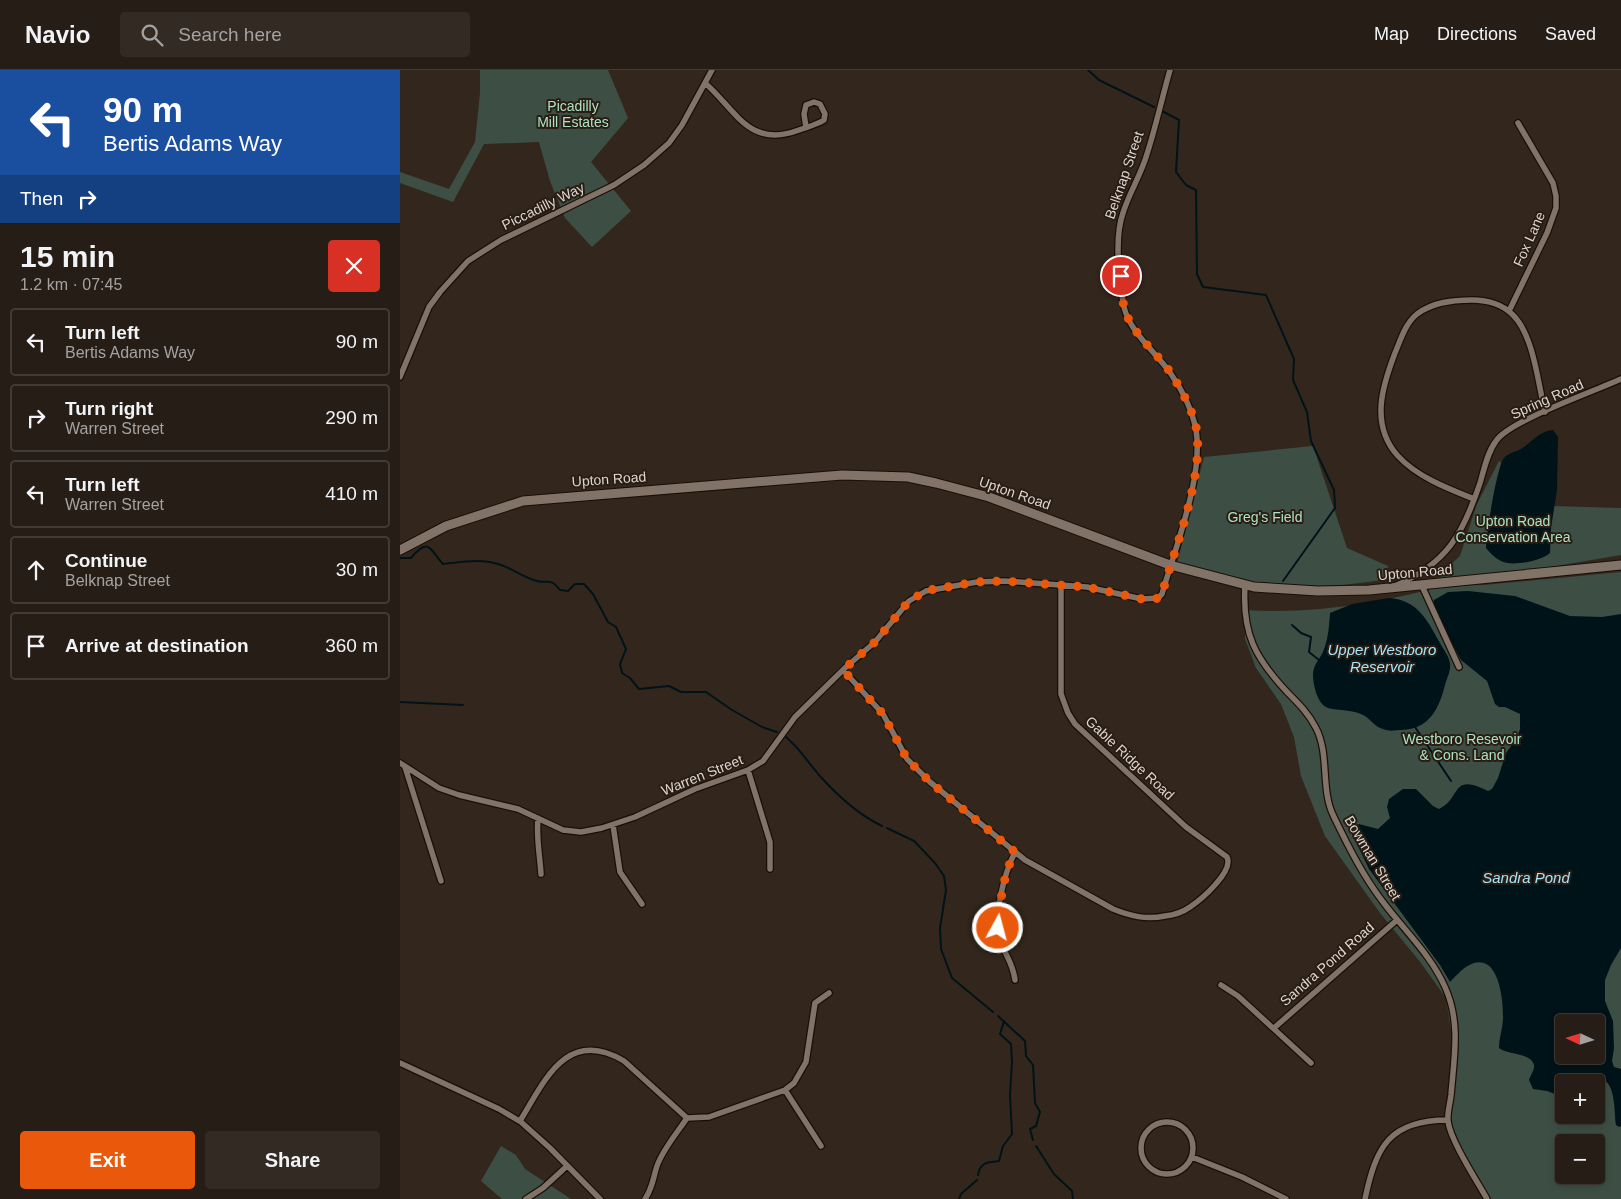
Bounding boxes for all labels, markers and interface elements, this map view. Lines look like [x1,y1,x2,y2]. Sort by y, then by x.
search box [120,12,470,57]
text: Navio [25,21,90,48]
icon: search [138,21,166,49]
text: Search here [178,24,282,45]
text: Map [1374,24,1409,44]
text: Directions [1437,24,1517,44]
text: Saved [1545,24,1596,44]
icon: left [20,90,85,155]
text: 90 m [103,90,183,129]
park label: Picadilly Mill Estates [537,98,609,130]
street label: Belknap Street [1101,129,1147,221]
text: Bertis Adams Way [103,131,282,156]
street label: Piccadilly Way [499,179,587,233]
icon: right [73,185,101,213]
text: Then [20,188,63,209]
street label: Fox Lane [1510,209,1548,269]
text: 15 min [20,240,115,273]
button: close [328,240,380,292]
pin [1100,255,1142,297]
icon: arrive [1107,262,1135,290]
text: 1.2 km · 07:45 [20,276,122,293]
text: Turn left [65,322,140,343]
icon: left [22,328,50,356]
text: 90 m [336,331,378,352]
text: Bertis Adams Way [65,344,195,361]
street label: Spring Road [1508,376,1586,422]
text: Turn right [65,398,153,419]
icon: right [22,404,50,432]
text: 290 m [325,407,378,428]
text: Warren Street [65,420,164,437]
street label: Upton Road [571,468,647,490]
street label: Upton Road [977,473,1053,513]
text: Turn left [65,474,140,495]
icon: left [22,480,50,508]
text: 410 m [325,483,378,504]
text: Warren Street [65,496,164,513]
park label: Greg's Field [1227,509,1303,525]
park label: Upton Road Conservation Area [1455,513,1571,545]
text: Continue [65,550,147,571]
icon: ahead [22,556,50,584]
text: 30 m [336,559,378,580]
street label: Upton Road [1377,561,1453,583]
text: Belknap Street [65,572,170,589]
icon: arrive [22,632,50,660]
text: Arrive at destination [65,635,249,656]
text: 360 m [325,635,378,656]
water label: Upper Westboro Reservoir [1328,641,1436,675]
street label: Gable Ridge Road [1082,713,1178,803]
park label: Westboro Resevoir & Cons. Land [1403,731,1522,763]
street label: Warren Street [659,751,745,799]
street label: Bowman Street [1341,813,1405,903]
water label: Sandra Pond [1482,869,1570,886]
position arrow [971,901,1023,953]
street label: Sandra Pond Road [1277,919,1377,1009]
north arrow [1555,1014,1605,1064]
map controls [1555,1014,1605,1184]
button: + [1555,1074,1605,1124]
button: Exit [20,1131,195,1189]
button: Share [205,1131,380,1189]
button: − [1555,1134,1605,1184]

